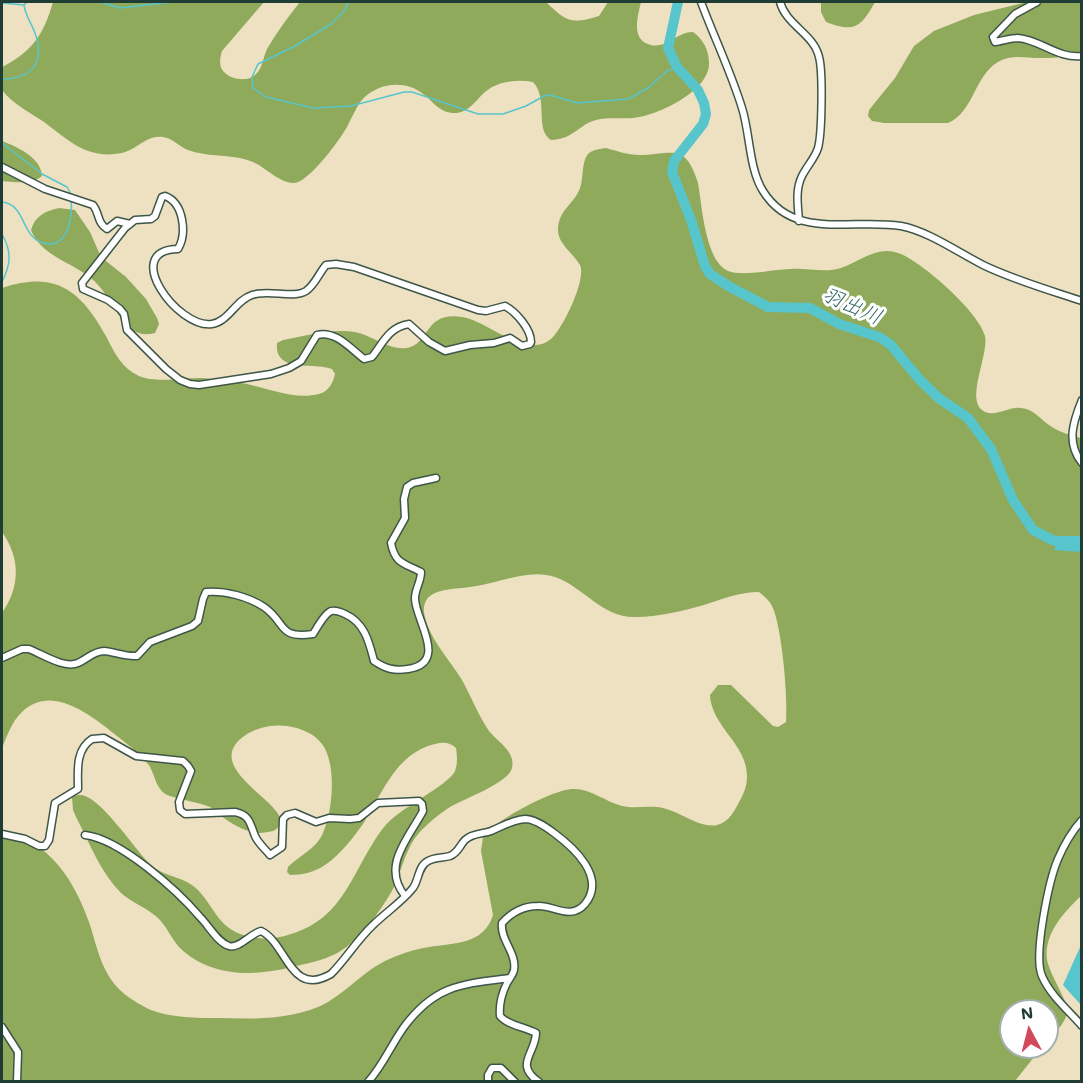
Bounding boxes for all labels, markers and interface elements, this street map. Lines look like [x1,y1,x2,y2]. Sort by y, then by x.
water label: 羽出川 [818,282,886,330]
north arrow [999,999,1059,1059]
text: N [1020,1001,1034,1024]

